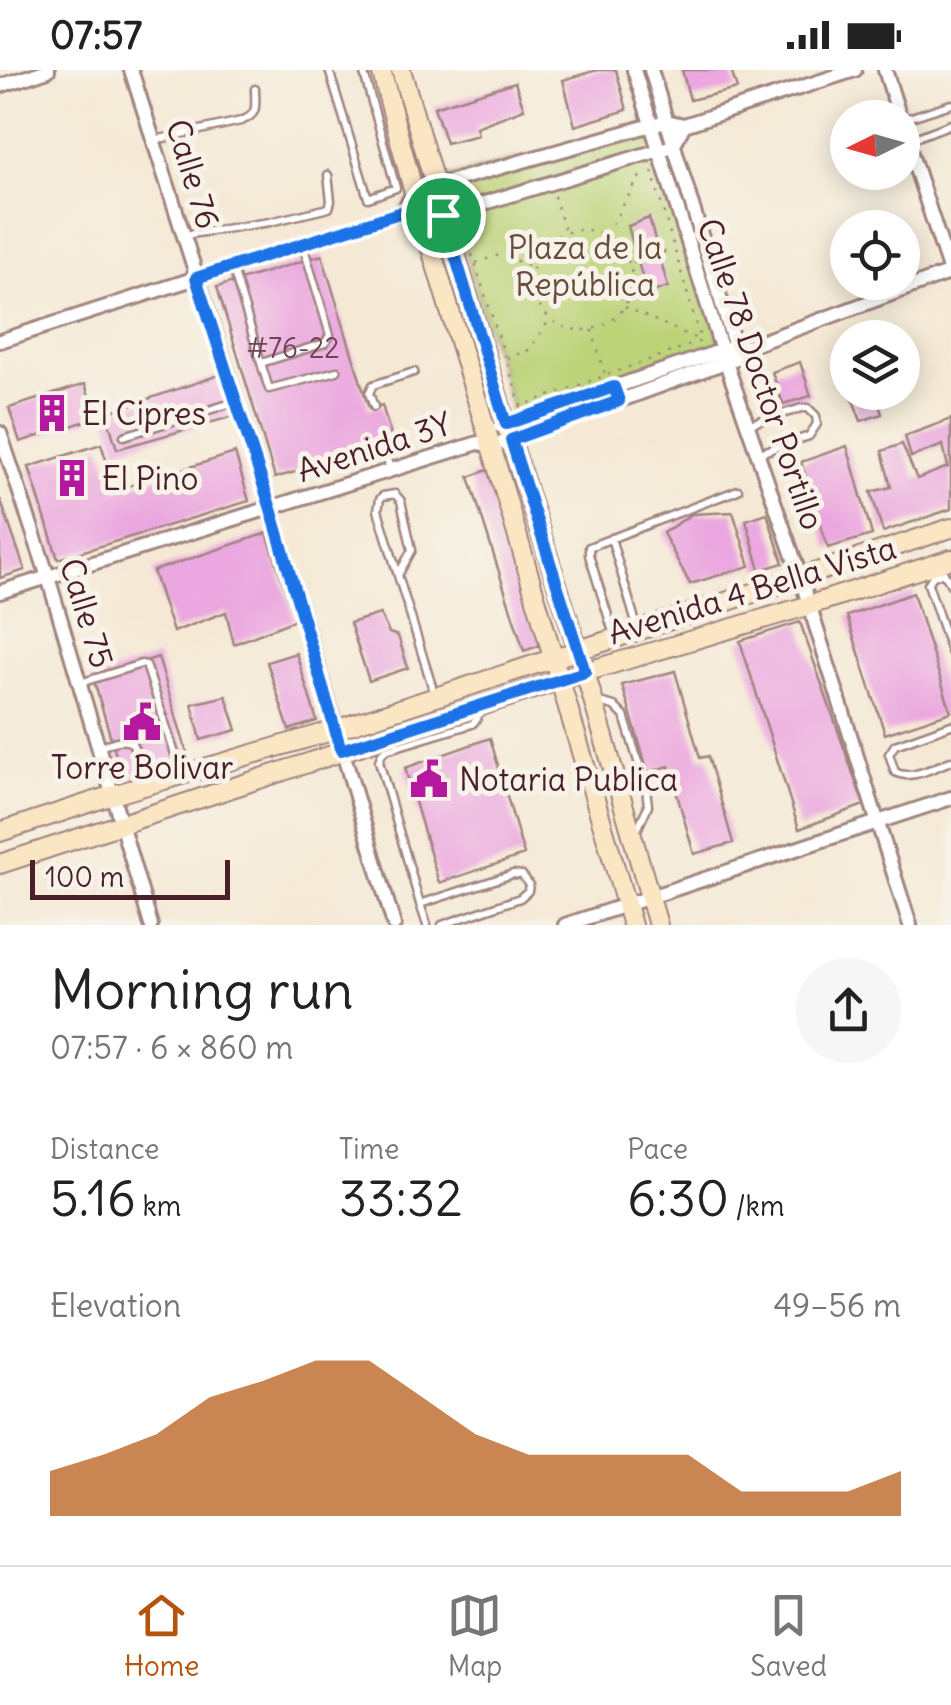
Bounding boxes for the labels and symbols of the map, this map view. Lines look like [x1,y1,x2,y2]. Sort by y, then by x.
north arrow [830,100,920,190]
street label: Calle 76 [157,114,229,234]
pin [401,173,486,258]
street label: Calle 78 Doctor Portillo [689,213,833,535]
park label: Plaza de la República [508,227,662,305]
house number: #76-22 [246,330,340,366]
building icon: El Cipres [31,392,73,434]
place label: El Cipres [82,393,206,434]
street label: Avenida 3Y [292,403,456,491]
building icon: El Pino [51,457,93,499]
place label: El Pino [102,458,199,499]
street label: Avenida 4 Bella Vista [603,527,901,653]
street label: Calle 75 [51,553,123,673]
public building icon: Torre Bolivar [121,701,163,743]
place label: Torre Bolivar [51,747,233,788]
public building icon: Notaria Publica [408,758,450,800]
place label: Notaria Publica [459,759,678,800]
scale bar [30,855,230,900]

